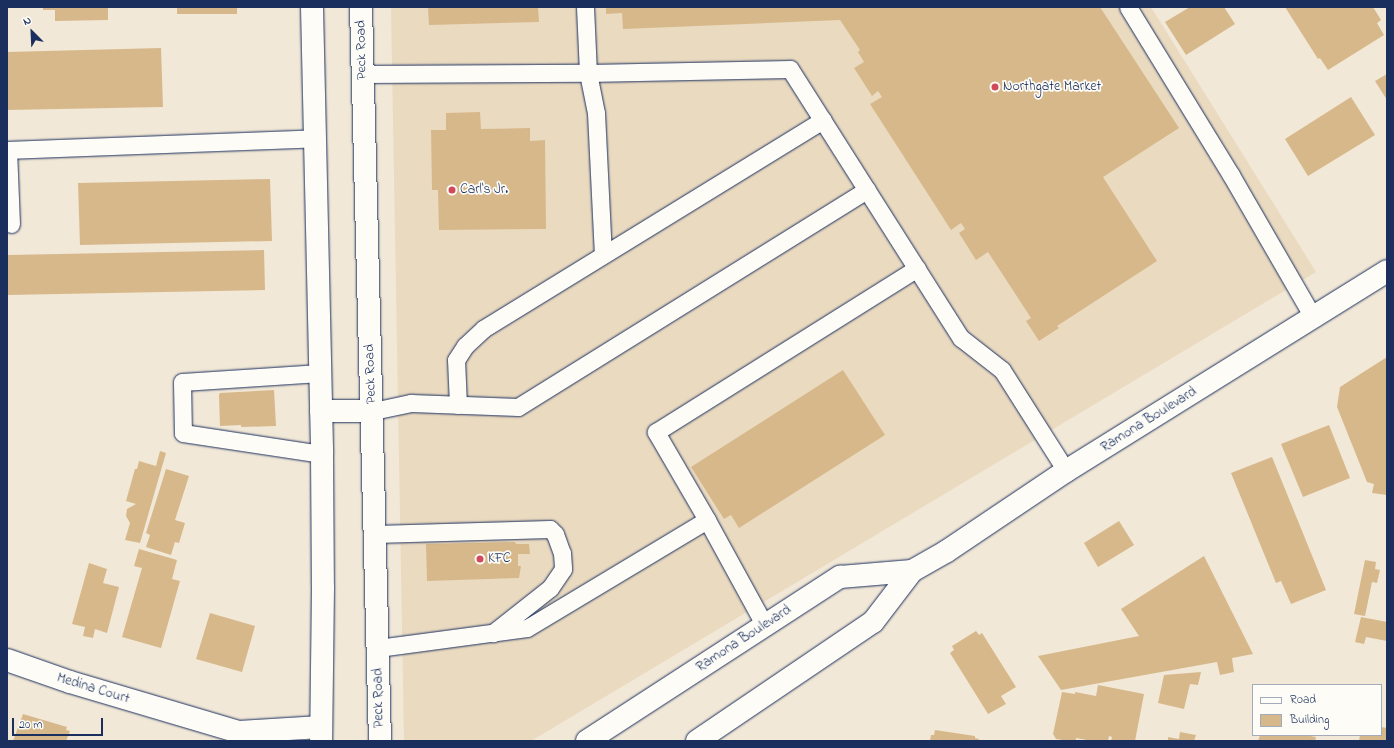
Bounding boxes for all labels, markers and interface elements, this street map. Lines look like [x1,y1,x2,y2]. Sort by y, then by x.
north arrow [12,12,52,52]
text: N [20,12,34,30]
street label: Peck Road [353,20,371,80]
place label: Northgate Market [1003,79,1101,95]
marker: Northgate Market [990,82,1000,92]
place label: Carl's Jr. [460,182,508,198]
marker: Carl's Jr. [447,185,457,195]
street label: Peck Road [362,344,380,404]
street label: Ramona Boulevard [1098,384,1200,456]
place label: KFC [488,551,510,567]
marker: KFC [475,554,485,564]
street label: Ramona Boulevard [693,602,795,676]
street label: Peck Road [370,668,388,728]
street label: Medina Court [55,670,131,708]
legend [1252,684,1382,736]
text: Road [1290,691,1316,709]
scale bar [14,710,105,736]
text: Building [1290,711,1329,729]
text: 20 m [19,716,42,734]

